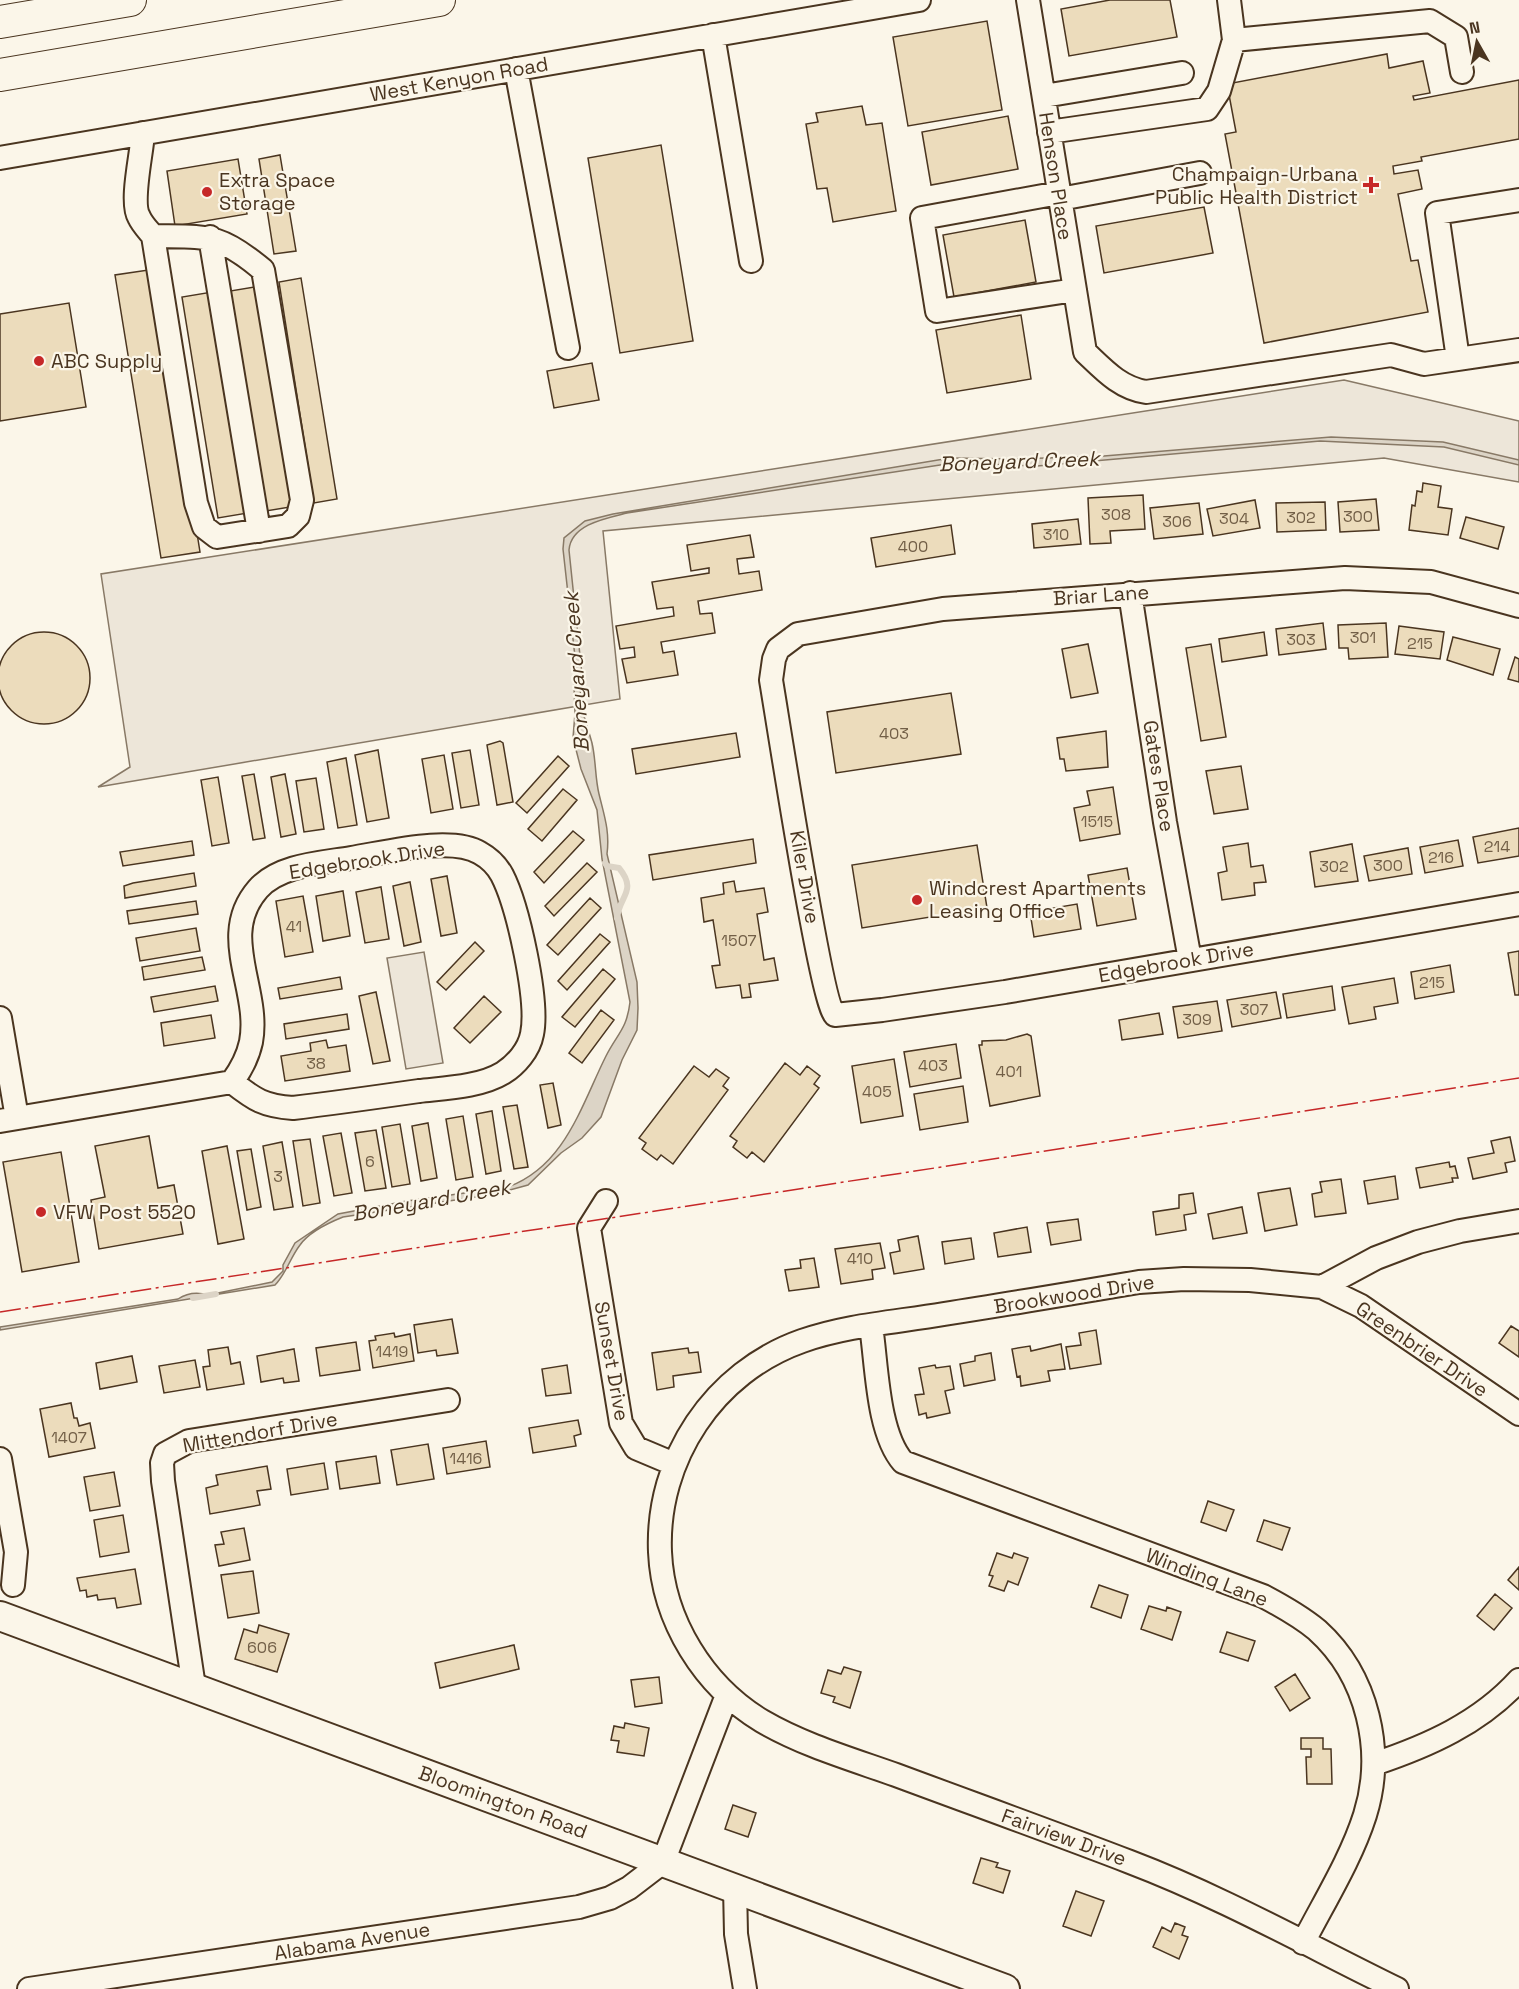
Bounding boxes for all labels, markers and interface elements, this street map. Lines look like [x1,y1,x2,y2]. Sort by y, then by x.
north arrow [1447,12,1507,72]
text: N [1468,16,1482,39]
street label: West Kenyon Road [368,51,550,107]
street label: Henson Place [1033,110,1079,242]
place label: Champaign-Urbana Public Health District [1155,161,1358,210]
place label: Extra Space Storage [219,167,335,216]
marker: Champaign-Urbana Public Health District [1362,176,1380,194]
marker: Extra Space Storage [200,185,214,199]
place label: ABC Supply [51,348,162,374]
marker: ABC Supply [32,354,46,368]
water label: Boneyard Creek [938,445,1102,477]
house number: 308 [1101,504,1131,525]
house number: 300 [1343,506,1373,527]
house number: 302 [1286,507,1316,528]
house number: 304 [1219,508,1249,529]
house number: 306 [1162,511,1192,532]
house number: 310 [1043,524,1069,545]
house number: 400 [898,536,928,557]
street label: Briar Lane [1052,579,1150,611]
water label: Boneyard Creek [557,588,595,753]
house number: 301 [1350,627,1376,648]
house number: 303 [1286,629,1316,650]
house number: 215 [1407,633,1433,654]
street label: Gates Place [1137,718,1181,834]
house number: 403 [879,723,909,744]
house number: 1515 [1081,811,1113,832]
street label: Kiler Drive [784,828,826,926]
street label: Edgebrook Drive [287,835,447,885]
house number: 214 [1484,836,1510,857]
house number: 216 [1428,847,1454,868]
house number: 300 [1373,855,1403,876]
house number: 302 [1319,856,1349,877]
place label: Windcrest Apartments Leasing Office [929,875,1146,924]
marker: Windcrest Apartments Leasing Office [910,893,924,907]
house number: 41 [286,916,302,937]
house number: 1507 [721,930,757,951]
street label: Edgebrook Drive [1096,936,1256,988]
house number: 215 [1419,972,1445,993]
house number: 307 [1240,999,1268,1020]
house number: 309 [1182,1009,1212,1030]
house number: 38 [306,1053,326,1074]
house number: 403 [918,1055,948,1076]
house number: 401 [996,1061,1022,1082]
house number: 405 [862,1081,892,1102]
house number: 6 [365,1151,375,1172]
house number: 3 [273,1166,283,1187]
water label: Boneyard Creek [350,1172,515,1227]
place label: VFW Post 5520 [53,1199,196,1225]
marker: VFW Post 5520 [34,1205,48,1219]
house number: 410 [847,1248,873,1269]
street label: Brookwood Drive [992,1268,1156,1320]
street label: Greenbrier Drive [1351,1295,1493,1403]
street label: Sunset Drive [589,1299,635,1423]
house number: 1419 [376,1341,408,1362]
street label: Mittendorf Drive [181,1406,339,1458]
house number: 1407 [51,1427,87,1448]
house number: 1416 [450,1448,482,1469]
street label: Winding Lane [1142,1542,1272,1612]
house number: 606 [247,1637,277,1658]
street label: Bloomington Road [415,1759,591,1845]
street label: Fairview Drive [998,1802,1130,1872]
street label: Alabama Avenue [272,1916,432,1966]

